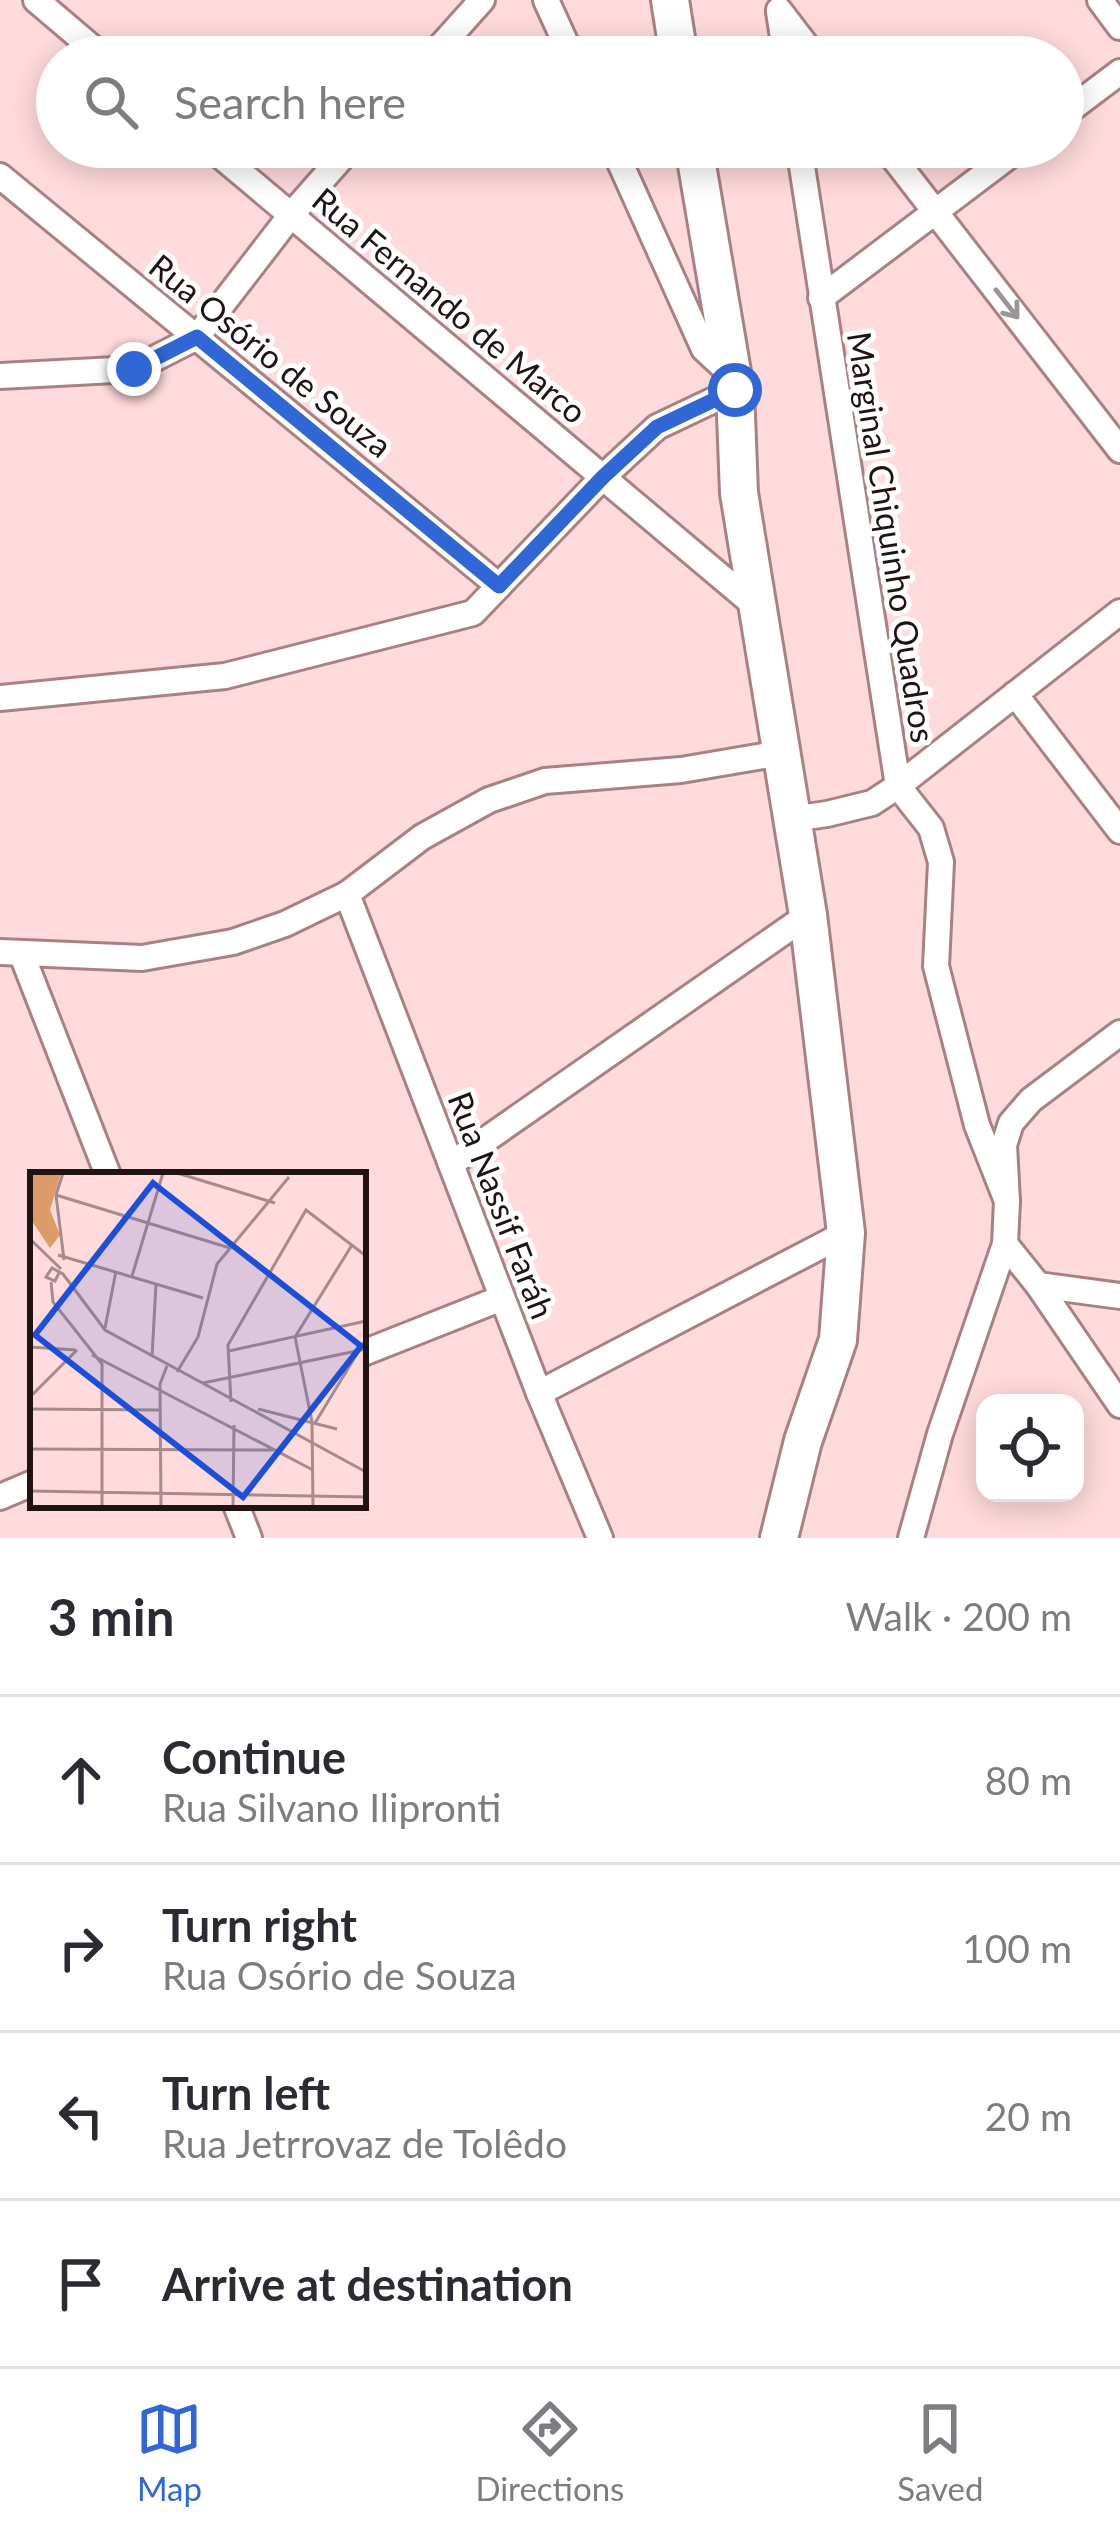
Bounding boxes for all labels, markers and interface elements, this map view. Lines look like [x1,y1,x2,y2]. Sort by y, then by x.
search box [36,36,1084,168]
icon: search [78,69,144,135]
text: Search here [174,75,406,129]
street label: Rua Fernando de Marco [305,179,595,431]
street label: Rua Osório de Souza [142,245,400,465]
one-way arrow [993,287,1020,319]
street label: Marginal Chiquinho Quadros [840,329,944,745]
route end [107,342,161,396]
route start [708,363,762,417]
street label: Rua Nassif Faráh [440,1086,564,1324]
inset map [30,1172,366,1508]
map controls [976,1394,1084,1502]
button: locate [976,1394,1084,1502]
text: 3 min [48,1586,174,1647]
text: Walk · 200 m [845,1593,1072,1639]
text: Continue [162,1730,346,1784]
icon: ahead [48,1747,114,1813]
text: 80 m [985,1757,1072,1803]
text: Rua Silvano Ilipronti [162,1784,501,1830]
text: Turn right [162,1898,357,1952]
icon: right [48,1915,114,1981]
text: 100 m [962,1925,1072,1971]
text: Rua Osório de Souza [162,1952,517,1998]
text: Turn left [162,2066,330,2120]
icon: left [48,2083,114,2149]
text: 20 m [985,2093,1072,2139]
text: Rua Jetrrovaz de Tolêdo [162,2120,567,2166]
icon: arrive [48,2251,114,2317]
text: Arrive at destination [162,2257,573,2311]
tab: Map [136,2396,202,2508]
tab: Directions [475,2396,624,2508]
tab: Saved [897,2396,984,2508]

